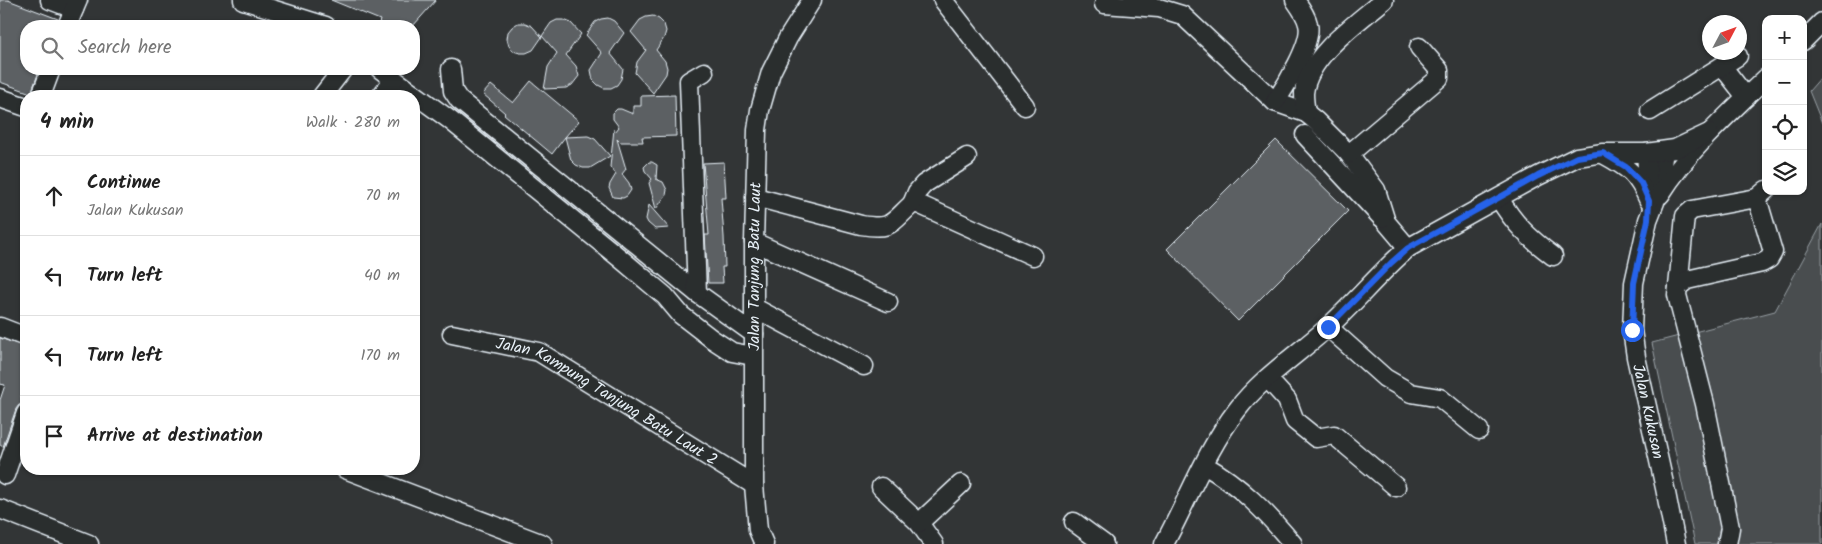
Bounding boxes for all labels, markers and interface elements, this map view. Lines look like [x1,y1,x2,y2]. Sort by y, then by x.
north arrow [1702,15,1747,60]
map controls [1762,15,1807,195]
button: + [1762,15,1807,60]
search box [20,20,420,75]
text: Search here [78,33,172,63]
icon: search [38,34,66,62]
button: − [1762,60,1807,105]
button: locate [1762,105,1807,150]
text: 4 min [40,106,94,139]
text: Walk · 280 m [306,110,400,135]
button: layers [1762,150,1807,195]
text: Continue [87,168,160,198]
street label: Jalan Tanjung Batu Laut [742,181,768,351]
icon: ahead [40,182,68,210]
text: 70 m [365,183,400,208]
text: Jalan Kukusan [87,198,184,223]
text: Turn left [87,261,162,291]
icon: left [40,262,68,290]
text: 40 m [364,263,400,288]
route end [1317,316,1340,339]
route start [1621,319,1644,342]
street label: Jalan Kampung Tanjung Batu Laut 2 [494,331,723,472]
text: Turn left [87,341,162,371]
icon: left [40,342,68,370]
text: 170 m [360,343,400,368]
street label: Jalan Kukusan [1625,362,1671,462]
text: Arrive at destination [87,421,263,451]
icon: arrive [40,422,68,450]

